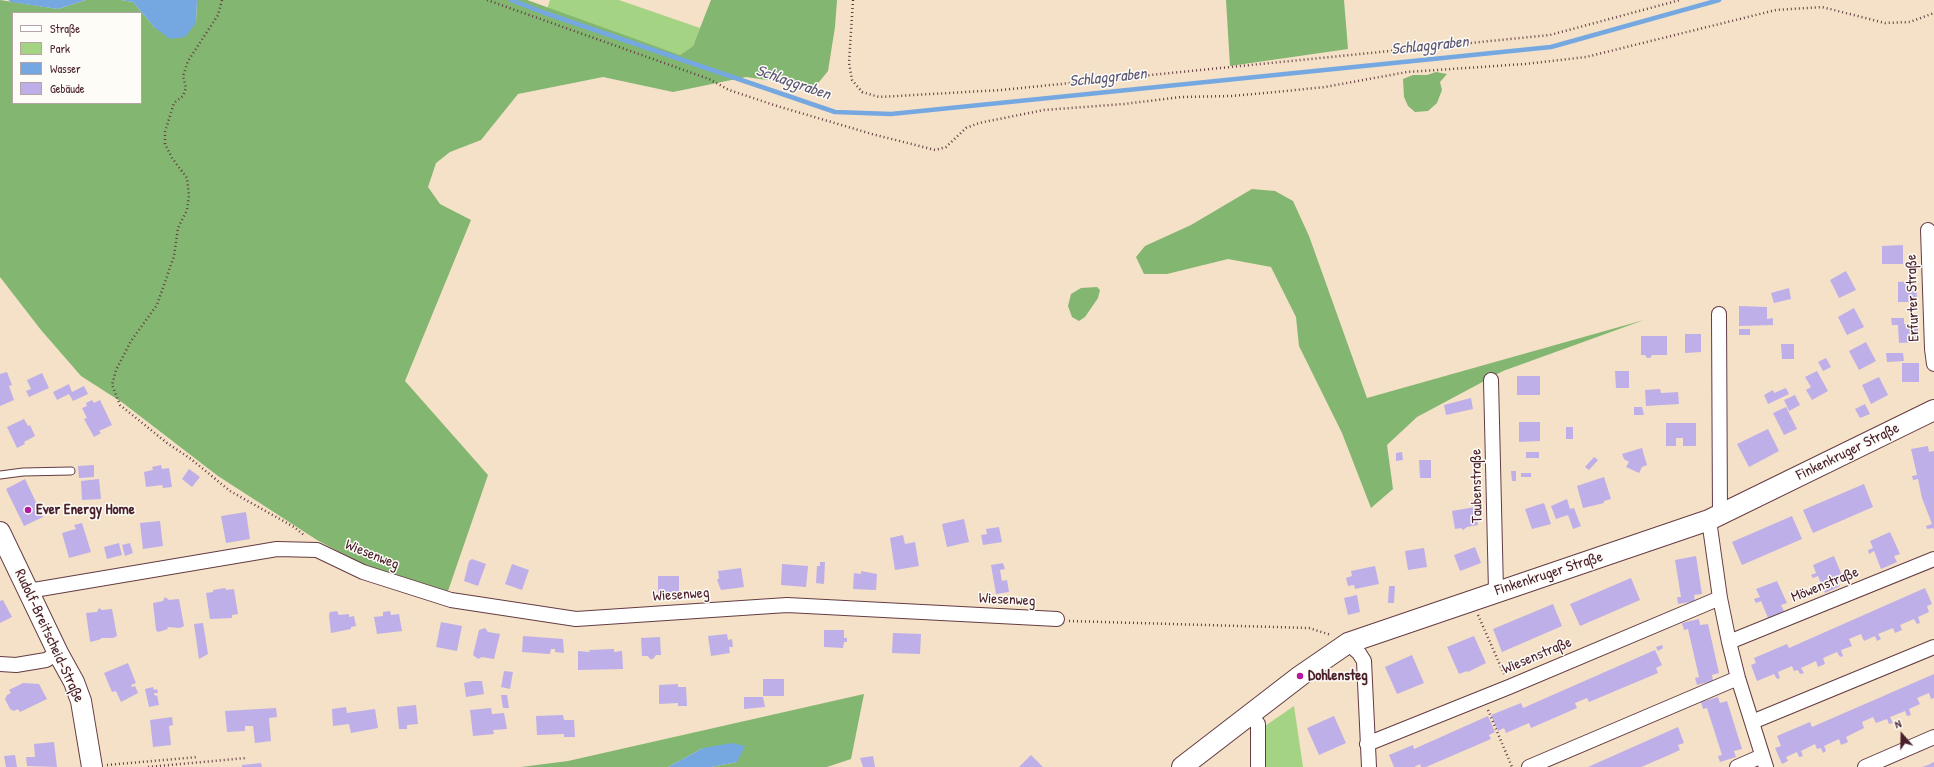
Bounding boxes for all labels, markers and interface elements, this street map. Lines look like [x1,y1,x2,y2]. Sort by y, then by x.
legend [12,12,142,104]
text: Straße [50,20,80,37]
water label: Schlaggraben [1390,32,1470,60]
text: Park [50,40,70,57]
text: Wasser [50,60,81,77]
water label: Schlaggraben [753,61,833,105]
water label: Schlaggraben [1068,64,1148,92]
text: Gebäude [50,80,84,97]
street label: Erfurter Straße [1902,254,1924,342]
street label: Finkenkruger Straße [1794,419,1902,485]
street label: Taubenstraße [1467,449,1487,523]
place label: Ever Energy Home [36,501,135,519]
marker: Ever Energy Home [23,505,33,515]
street label: Wiesenweg [342,536,402,574]
street label: Finkenkruger Straße [1493,548,1605,600]
street label: Möwenstraße [1789,563,1861,607]
street label: Rudolf-Breitscheid-Straße [10,567,88,705]
street label: Wiesenweg [652,584,710,606]
street label: Wiesenweg [978,590,1036,610]
street label: Wiesenstraße [1500,633,1574,679]
place label: Dohlensteg [1308,667,1368,685]
marker: Dohlensteg [1295,671,1305,681]
north arrow [1882,715,1922,755]
text: N [1893,716,1903,731]

